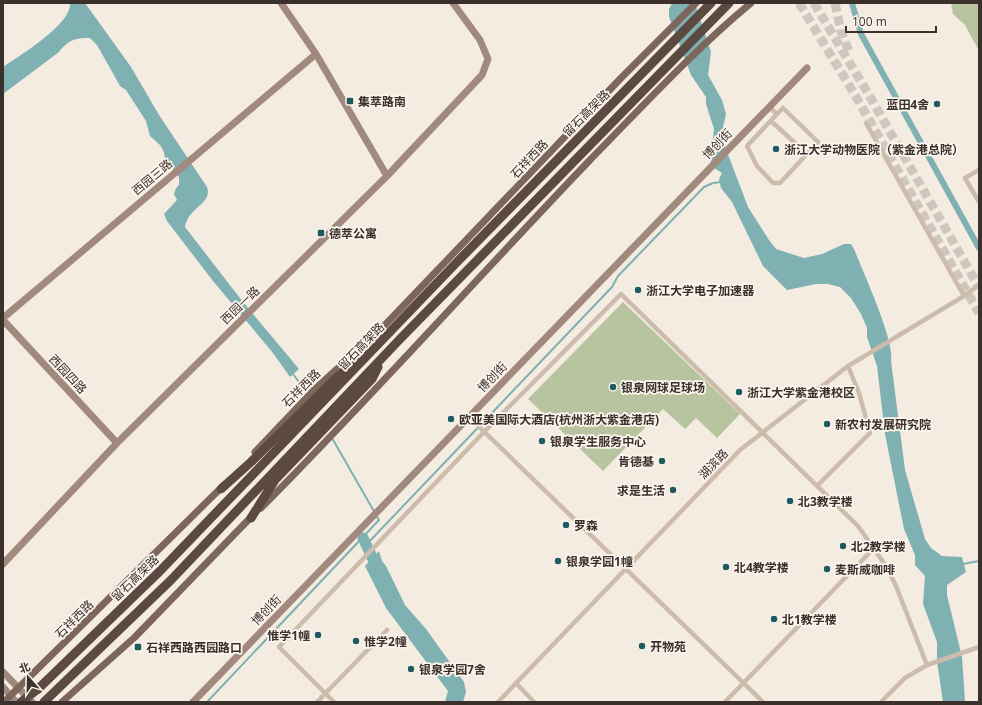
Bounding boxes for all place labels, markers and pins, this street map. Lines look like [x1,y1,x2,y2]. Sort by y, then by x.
place label: 集萃路南 [358,93,406,110]
marker: 集萃路南 [345,96,355,106]
place label: 蓝田4舍 [886,96,929,113]
marker: 蓝田4舍 [932,99,942,109]
place label: 浙江大学动物医院（紫金港总院） [784,141,964,158]
marker: 浙江大学动物医院（紫金港总院） [771,144,781,154]
place label: 德萃公寓 [329,225,377,242]
marker: 德萃公寓 [316,228,326,238]
place label: 浙江大学电子加速器 [646,282,755,299]
marker: 浙江大学电子加速器 [633,285,643,295]
place label: 银泉网球足球场 [621,379,705,396]
marker: 银泉网球足球场 [608,382,618,392]
place label: 浙江大学紫金港校区 [747,384,855,401]
marker: 浙江大学紫金港校区 [734,387,744,397]
place label: 欧亚美国际大酒店(杭州浙大紫金港店) [459,411,659,428]
marker: 欧亚美国际大酒店(杭州浙大紫金港店) [446,414,456,424]
place label: 新农村发展研究院 [835,416,931,433]
marker: 新农村发展研究院 [822,419,832,429]
place label: 银泉学生服务中心 [550,433,646,450]
marker: 银泉学生服务中心 [537,436,547,446]
place label: 肯德基 [618,453,654,470]
marker: 肯德基 [657,456,667,466]
place label: 求是生活 [617,482,665,499]
marker: 求是生活 [668,485,678,495]
place label: 北3教学楼 [798,493,853,510]
marker: 北3教学楼 [785,496,795,506]
place label: 罗森 [574,517,598,534]
marker: 罗森 [561,520,571,530]
place label: 北2教学楼 [851,538,906,555]
marker: 北2教学楼 [838,541,848,551]
place label: 银泉学园1幢 [566,553,633,570]
marker: 银泉学园1幢 [553,556,563,566]
place label: 北4教学楼 [734,559,789,576]
place label: 麦斯威咖啡 [835,561,895,578]
marker: 北4教学楼 [721,562,731,572]
marker: 麦斯威咖啡 [822,564,832,574]
place label: 北1教学楼 [782,611,837,628]
marker: 北1教学楼 [769,614,779,624]
place label: 惟学1幢 [267,627,310,644]
marker: 惟学1幢 [313,630,323,640]
place label: 惟学2幢 [364,633,407,650]
marker: 惟学2幢 [351,636,361,646]
place label: 开物苑 [650,638,686,655]
place label: 石祥西路西园路口 [146,639,242,656]
marker: 开物苑 [637,641,647,651]
marker: 石祥西路西园路口 [133,642,143,652]
place label: 银泉学园7舍 [419,661,486,678]
marker: 银泉学园7舍 [406,664,416,674]

